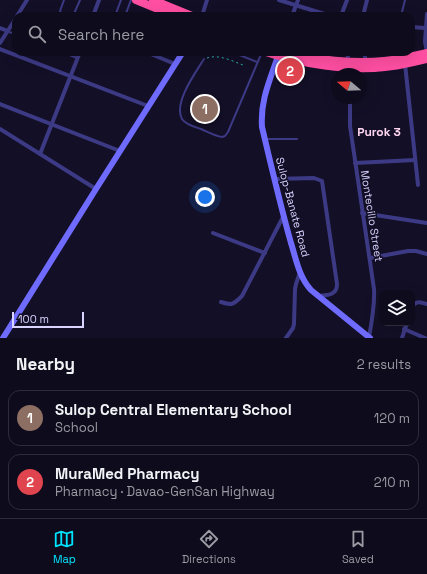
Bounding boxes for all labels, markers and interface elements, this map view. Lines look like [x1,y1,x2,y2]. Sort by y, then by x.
search box [12,12,415,56]
icon: search [26,23,48,45]
text: Search here [58,25,144,44]
pin: 2 [277,56,303,86]
north arrow [331,68,367,104]
pin: 1 [192,94,218,124]
district label: Purok 3 [357,124,401,140]
street label: Sulop-Banate Road [273,156,313,258]
street label: Montecillo Street [358,169,386,263]
your location [195,187,215,207]
map controls [379,290,415,326]
button: layers [379,290,415,326]
scale bar [12,310,84,329]
text: 100 m [18,312,49,326]
text: Nearby [16,353,75,375]
text: 2 results [357,356,411,373]
text: Sulop Central Elementary School [55,400,292,419]
text: 1 [27,410,33,427]
text: 120 m [374,410,410,427]
text: School [55,419,98,436]
text: MuraMed Pharmacy [55,464,199,483]
text: 2 [26,474,34,491]
text: 210 m [374,474,410,491]
text: Pharmacy · Davao-GenSan Highway [55,483,275,500]
tab: Map [53,528,76,566]
tab: Directions [182,528,236,566]
tab: Saved [342,528,374,566]

